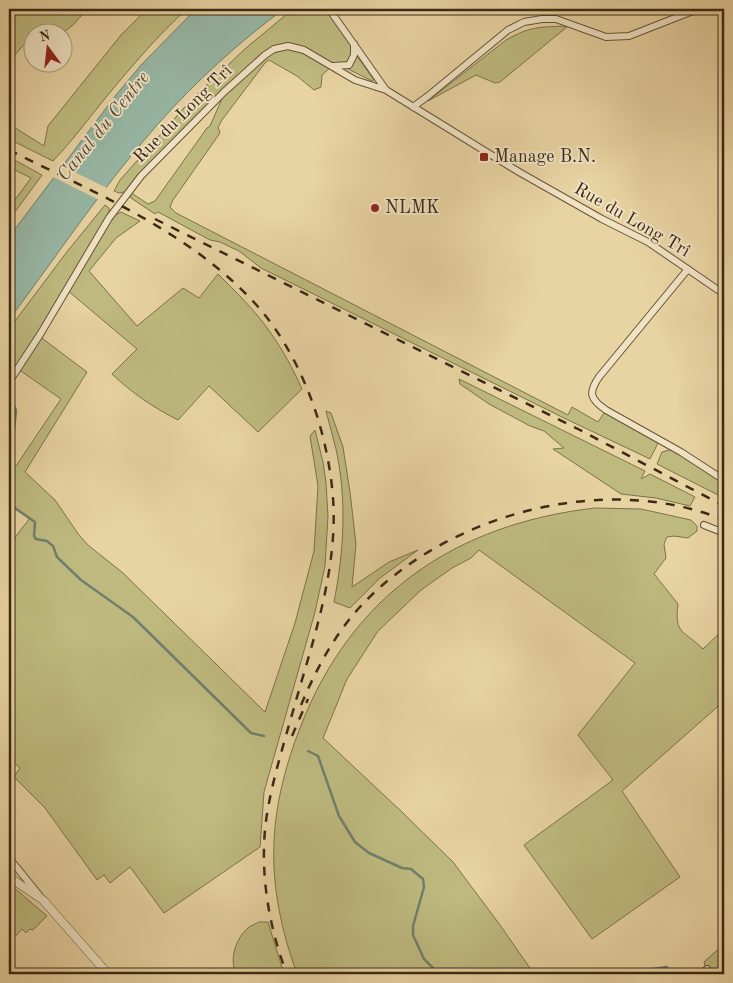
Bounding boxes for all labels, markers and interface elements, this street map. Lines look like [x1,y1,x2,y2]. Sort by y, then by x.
north arrow [22,22,72,72]
text: N [38,28,52,45]
street label: Rue du Long Trî [130,61,236,167]
water label: Canal du Centre [54,69,154,185]
place label: Manage B.N. [494,148,596,166]
marker: Manage B.N. [478,151,490,163]
street label: Rue du Long Trî [571,180,693,260]
place label: NLMK [385,199,440,217]
marker: NLMK [369,202,381,214]

